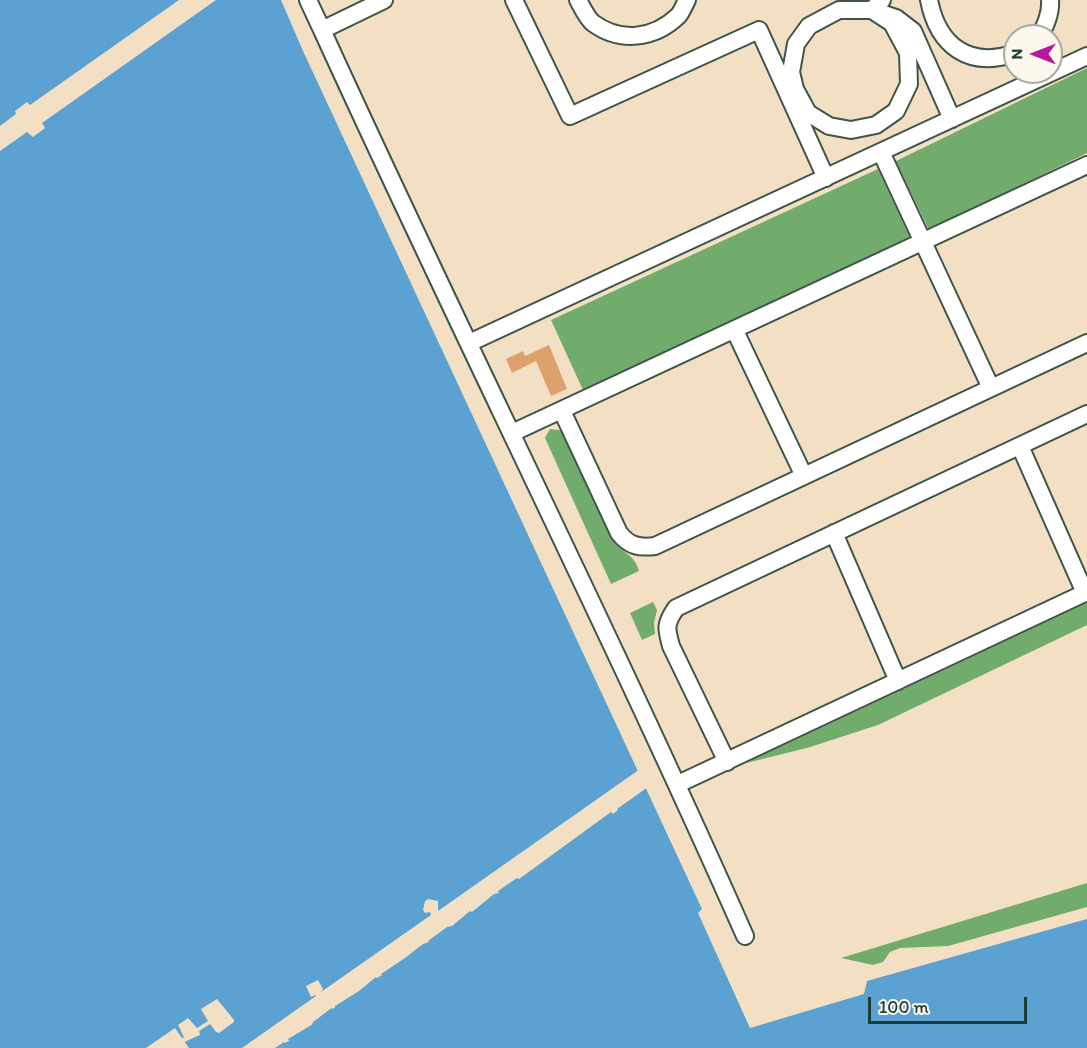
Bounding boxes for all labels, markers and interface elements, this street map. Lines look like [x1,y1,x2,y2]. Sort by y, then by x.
north arrow [1003,24,1063,84]
text: N [1007,49,1026,59]
scale bar [871,985,1030,1023]
text: 100 m [879,996,929,1018]

